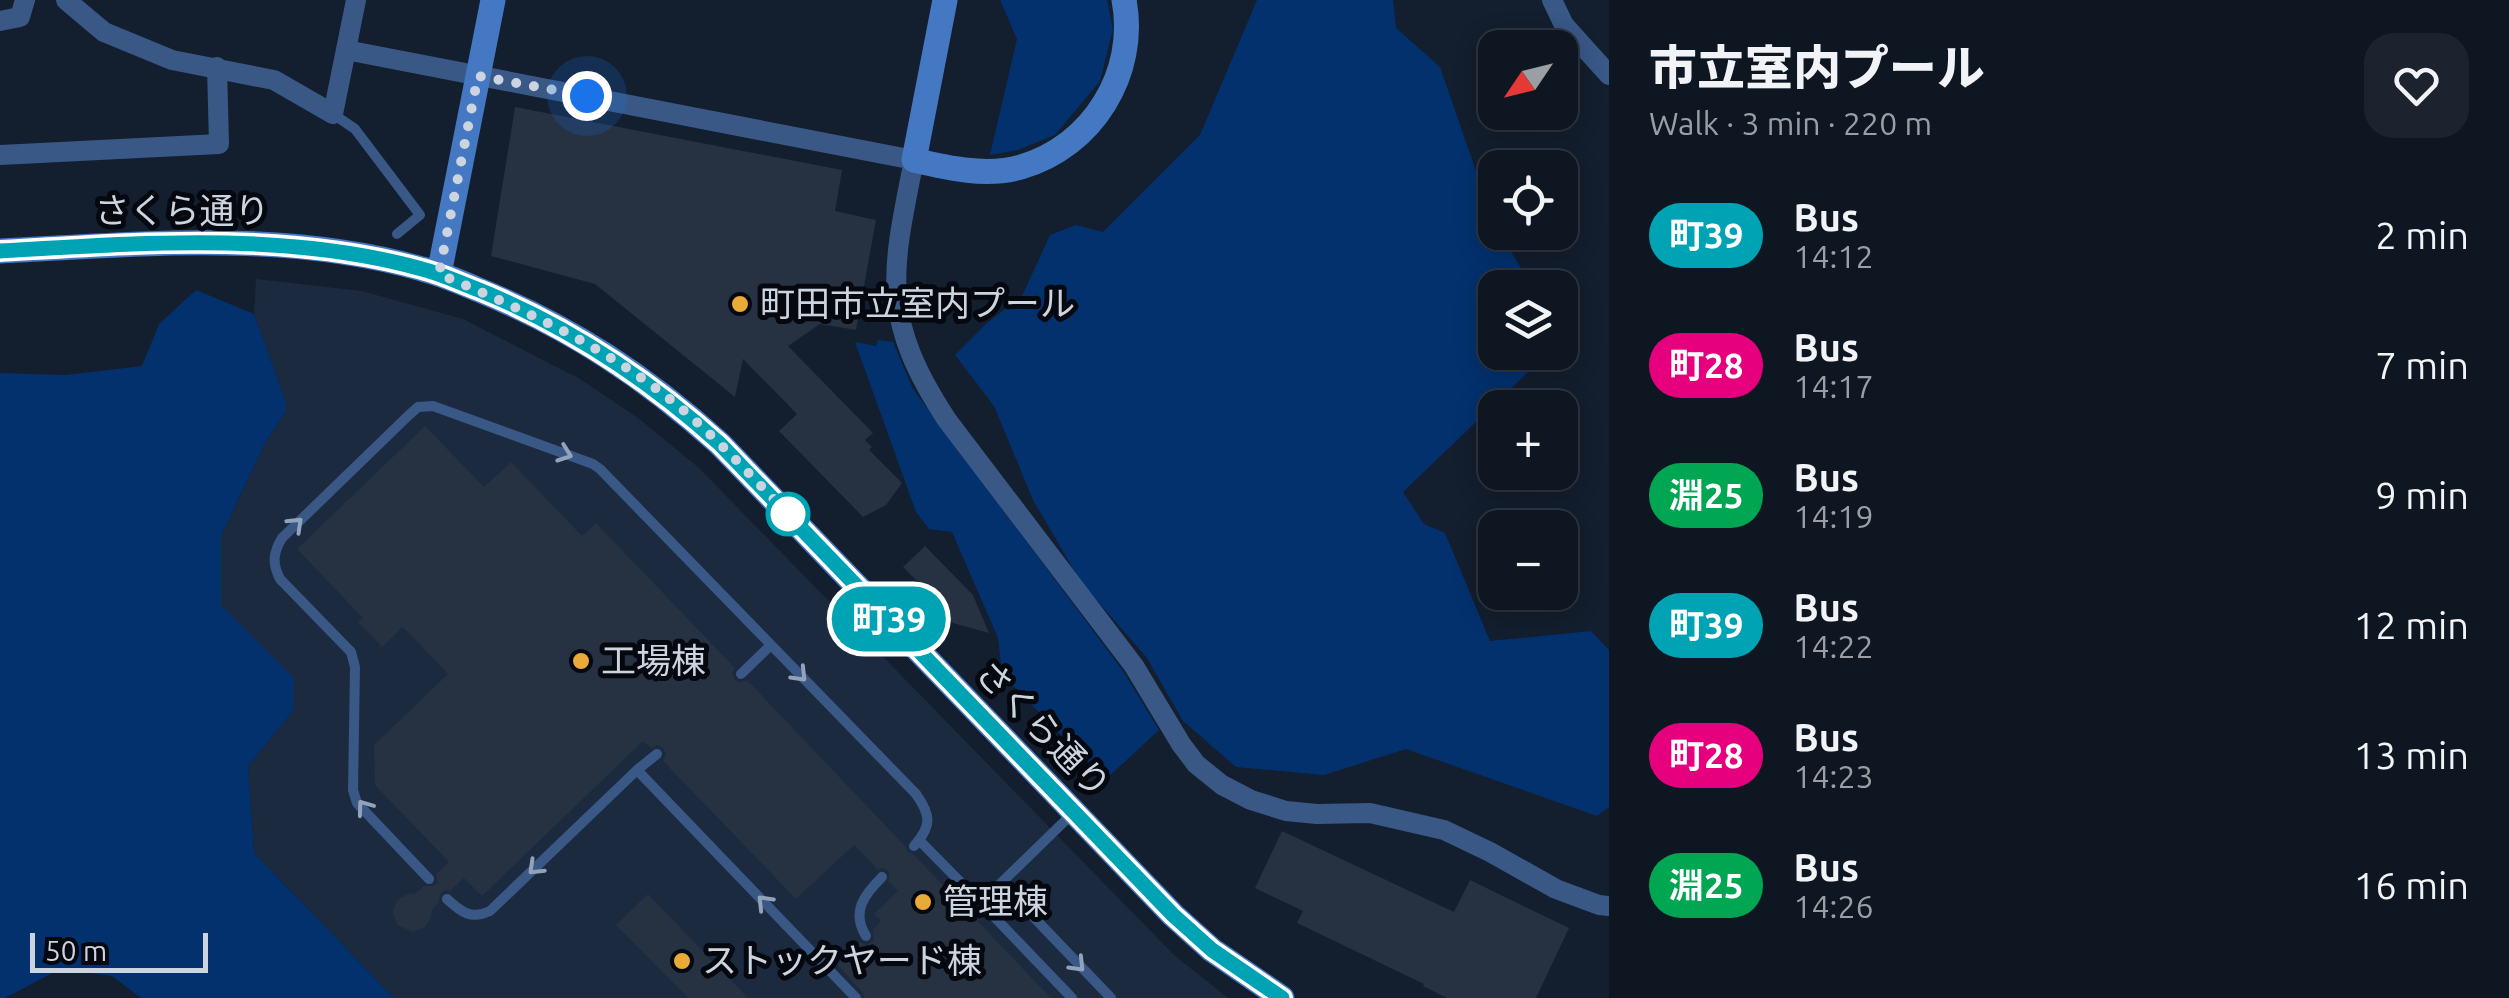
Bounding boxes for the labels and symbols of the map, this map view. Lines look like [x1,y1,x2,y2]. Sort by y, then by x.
north arrow [1478,30,1578,130]
your location [562,71,612,121]
street label: さくら通り [94,190,270,230]
place label: 町田市立室内プール [760,283,1075,323]
marker: 町田市立室内プール [729,293,751,315]
one-way arrow [556,442,573,463]
unlabelled marker [767,493,809,535]
one-way arrow [284,518,302,536]
line badge: 町39 [832,586,946,652]
place label: 工場棟 [601,640,706,680]
marker: 工場棟 [570,650,592,672]
street label: さくら通り [969,651,1119,805]
one-way arrow [788,663,806,682]
one-way arrow [358,800,375,818]
one-way arrow [528,856,547,874]
place label: 管理棟 [943,881,1048,921]
marker: 管理棟 [912,891,934,913]
one-way arrow [758,896,776,914]
scale bar [30,928,208,972]
place label: ストックヤード棟 [702,940,982,980]
marker: ストックヤード棟 [671,950,693,972]
one-way arrow [1067,953,1085,971]

